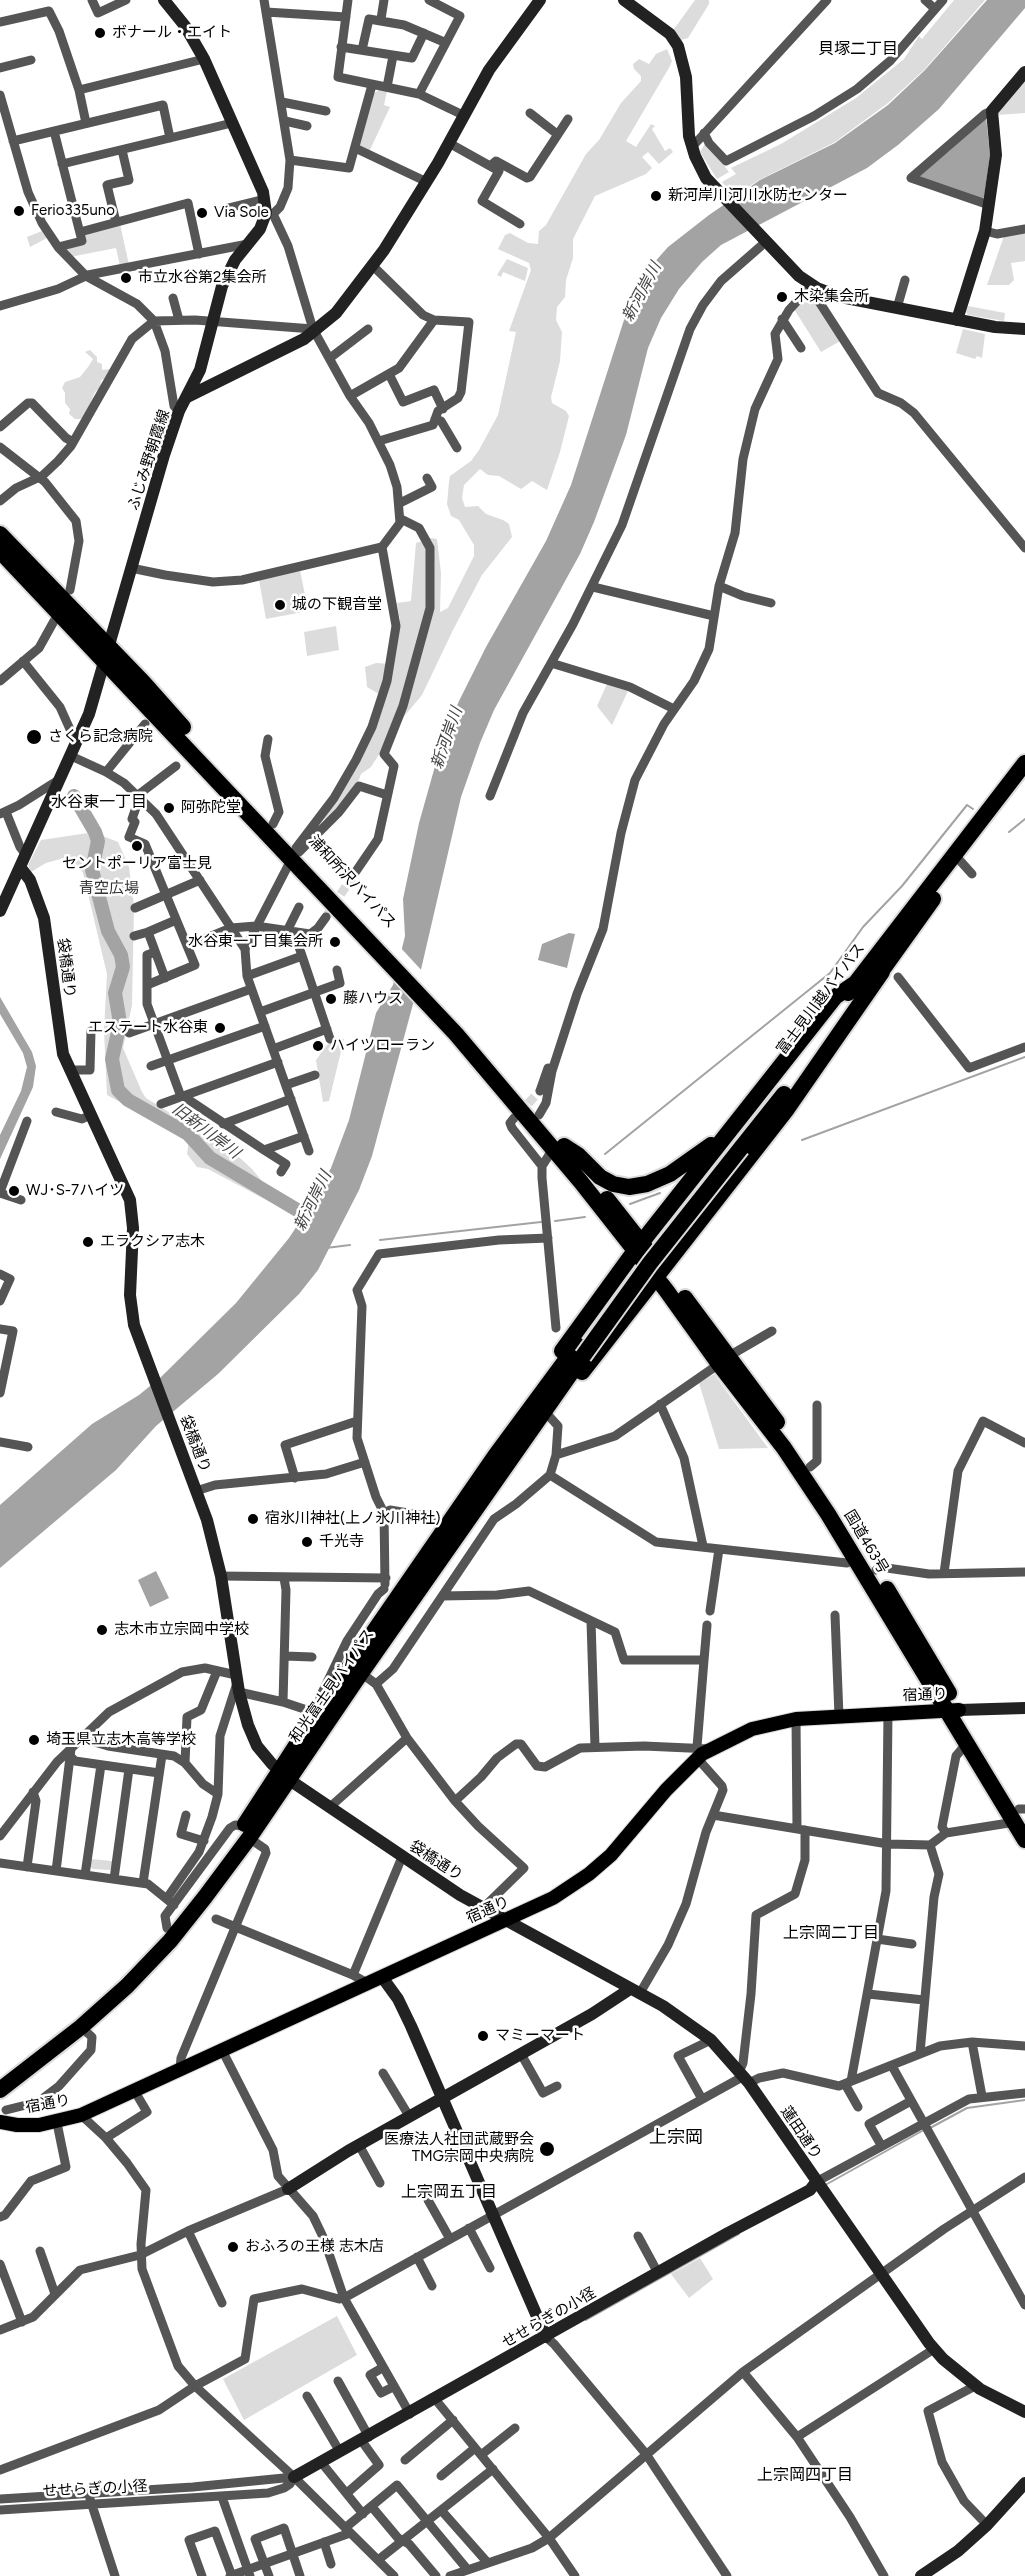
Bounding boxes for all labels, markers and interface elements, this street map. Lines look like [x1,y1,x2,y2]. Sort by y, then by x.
place label: ボナール・エイト [112,24,232,42]
marker: ボナール・エイト [93,26,107,40]
district label: 貝塚二丁目 [818,39,898,59]
place label: 新河岸川河川水防センター [668,187,848,205]
marker: 新河岸川河川水防センター [649,189,663,203]
place label: Ferio335uno [31,202,115,220]
marker: Ferio335uno [12,204,26,218]
place label: Via Sole [214,204,269,222]
marker: Via Sole [195,206,209,220]
water label: 新河岸川 [619,259,665,325]
place label: 市立水谷第2集会所 [138,269,266,287]
marker: 市立水谷第2集会所 [119,271,133,285]
place label: 木染集会所 [794,288,869,306]
marker: 木染集会所 [775,290,789,304]
street label: ふじみ野朝霞線 [124,407,174,513]
place label: 城の下観音堂 [292,596,382,614]
marker: 城の下観音堂 [273,598,287,612]
water label: 新河岸川 [428,705,466,771]
marker: さくら記念病院 [25,728,43,746]
place label: さくら記念病院 [48,728,153,746]
district label: 水谷東一丁目 [51,792,147,812]
place label: 阿弥陀堂 [181,799,241,817]
marker: 阿弥陀堂 [162,801,176,815]
street label: 浦和所沢バイパス [304,832,400,932]
marker: セントポーリア富士見 [130,839,144,853]
place label: セントポーリア富士見 [62,855,212,873]
park label: 青空広場 [79,880,139,898]
place label: 水谷東一丁目集会所 [188,933,323,951]
marker: 水谷東一丁目集会所 [328,935,342,949]
street label: 袋橋通り [53,937,79,999]
street label: 富士見川越バイパス [773,940,869,1058]
place label: 藤ハウス [343,990,403,1008]
marker: 藤ハウス [324,992,338,1006]
place label: エステート水谷東 [88,1019,208,1037]
marker: エステート水谷東 [213,1021,227,1035]
place label: ハイツローラン [330,1037,435,1055]
marker: ハイツローラン [311,1039,325,1053]
water label: 旧新川岸川 [168,1099,244,1163]
water label: 新河岸川 [290,1168,336,1234]
place label: WJ･S-7ハイツ [26,1182,124,1200]
marker: WJ･S-7ハイツ [7,1184,21,1198]
place label: エラクシア志木 [100,1233,205,1251]
marker: エラクシア志木 [81,1235,95,1249]
street label: 袋橋通り [176,1413,214,1475]
street label: 国道463号 [840,1507,892,1577]
place label: 宿氷川神社(上ノ氷川神社) [265,1510,441,1528]
marker: 宿氷川神社(上ノ氷川神社) [246,1512,260,1526]
place label: 千光寺 [319,1533,364,1551]
marker: 千光寺 [300,1535,314,1549]
place label: 志木市立宗岡中学校 [114,1621,249,1639]
marker: 志木市立宗岡中学校 [95,1623,109,1637]
street label: 和光富士見バイパス [286,1626,378,1746]
street label: 宿通り [902,1685,948,1705]
place label: 埼玉県立志木高等学校 [46,1731,196,1749]
marker: 埼玉県立志木高等学校 [27,1733,41,1747]
street label: 袋橋通り [406,1837,466,1885]
street label: 宿通り [464,1893,512,1927]
district label: 上宗岡二丁目 [783,1923,879,1943]
place label: マミーマート [495,2027,585,2045]
marker: マミーマート [476,2029,490,2043]
street label: 宿通り [24,2091,72,2117]
street label: 蓮田通り [777,2103,825,2163]
district label: 上宗岡 [649,2127,703,2149]
place label: 医療法人社団武蔵野会 TMG宗岡中央病院 [384,2131,534,2166]
marker: 医療法人社団武蔵野会 TMG宗岡中央病院 [538,2140,556,2158]
district label: 上宗岡五丁目 [401,2182,497,2202]
place label: おふろの王様 志木店 [245,2238,384,2256]
marker: おふろの王様 志木店 [226,2240,240,2254]
street label: せせらぎの小径 [499,2284,599,2352]
district label: 上宗岡四丁目 [757,2465,853,2485]
street label: せせらぎの小径 [42,2477,148,2501]

